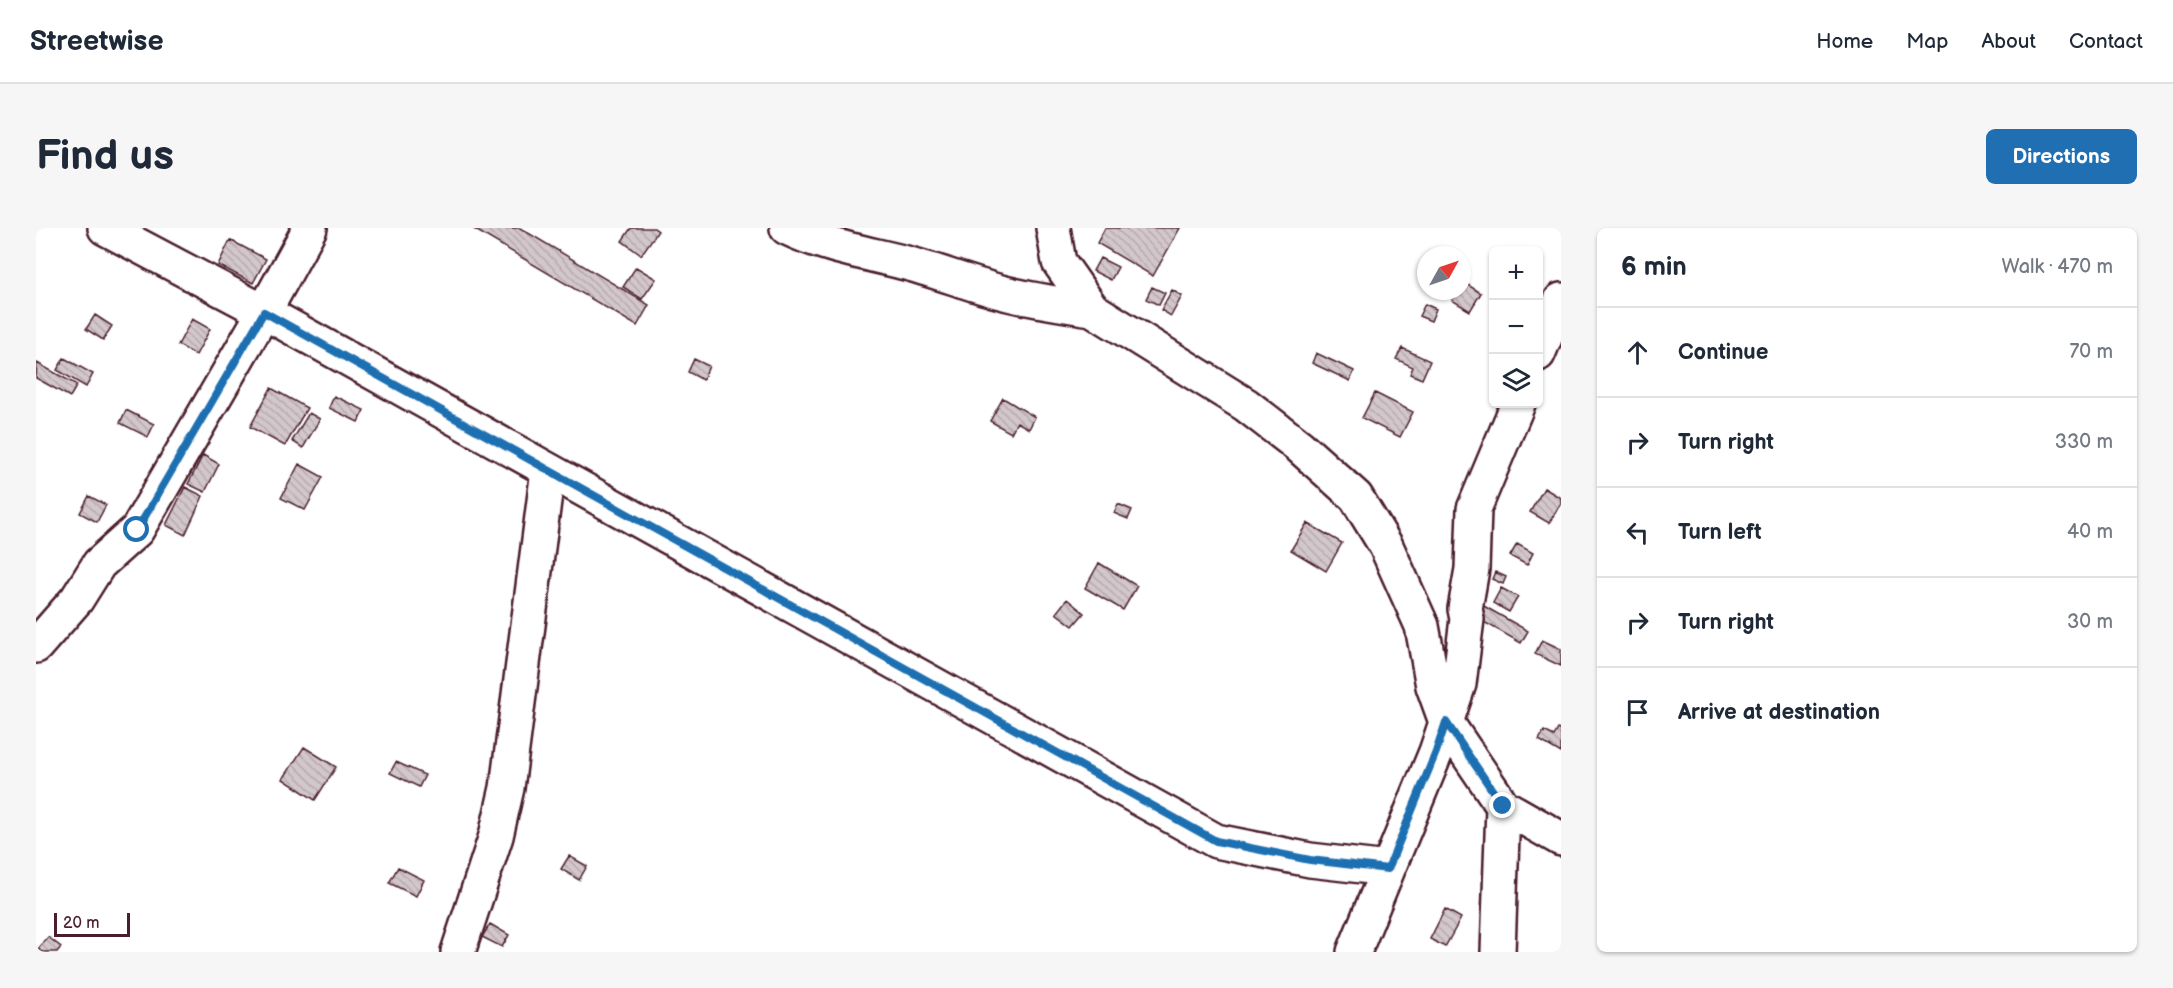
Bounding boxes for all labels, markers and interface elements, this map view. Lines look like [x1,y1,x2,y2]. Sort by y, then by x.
text: Streetwise [30,25,163,58]
text: Home [1816,29,1873,54]
text: Map [1906,29,1948,54]
text: About [1981,29,2036,54]
text: Contact [2069,29,2143,54]
button: Directions [1986,129,2137,184]
text: Find us [36,131,174,182]
north arrow [1417,246,1471,300]
map controls [1489,246,1543,408]
button: + [1489,246,1543,300]
text: 6 min [1621,252,1687,283]
text: Walk · 470 m [2002,255,2113,279]
button: − [1489,300,1543,354]
icon: ahead [1621,336,1654,369]
text: Continue [1678,339,1768,366]
text: 70 m [2069,340,2113,364]
button: layers [1489,354,1543,408]
icon: right [1621,426,1654,459]
text: Turn right [1678,429,1774,456]
text: 330 m [2055,430,2113,454]
route start [123,516,149,542]
icon: left [1621,516,1654,549]
text: Turn left [1678,519,1762,546]
text: 40 m [2067,520,2113,544]
icon: right [1621,606,1654,639]
text: Turn right [1678,609,1774,636]
text: 30 m [2067,610,2113,634]
icon: arrive [1621,696,1654,729]
text: Arrive at destination [1678,699,1880,726]
route end [1489,792,1515,818]
scale bar [54,910,130,938]
text: 20 m [63,914,99,933]

